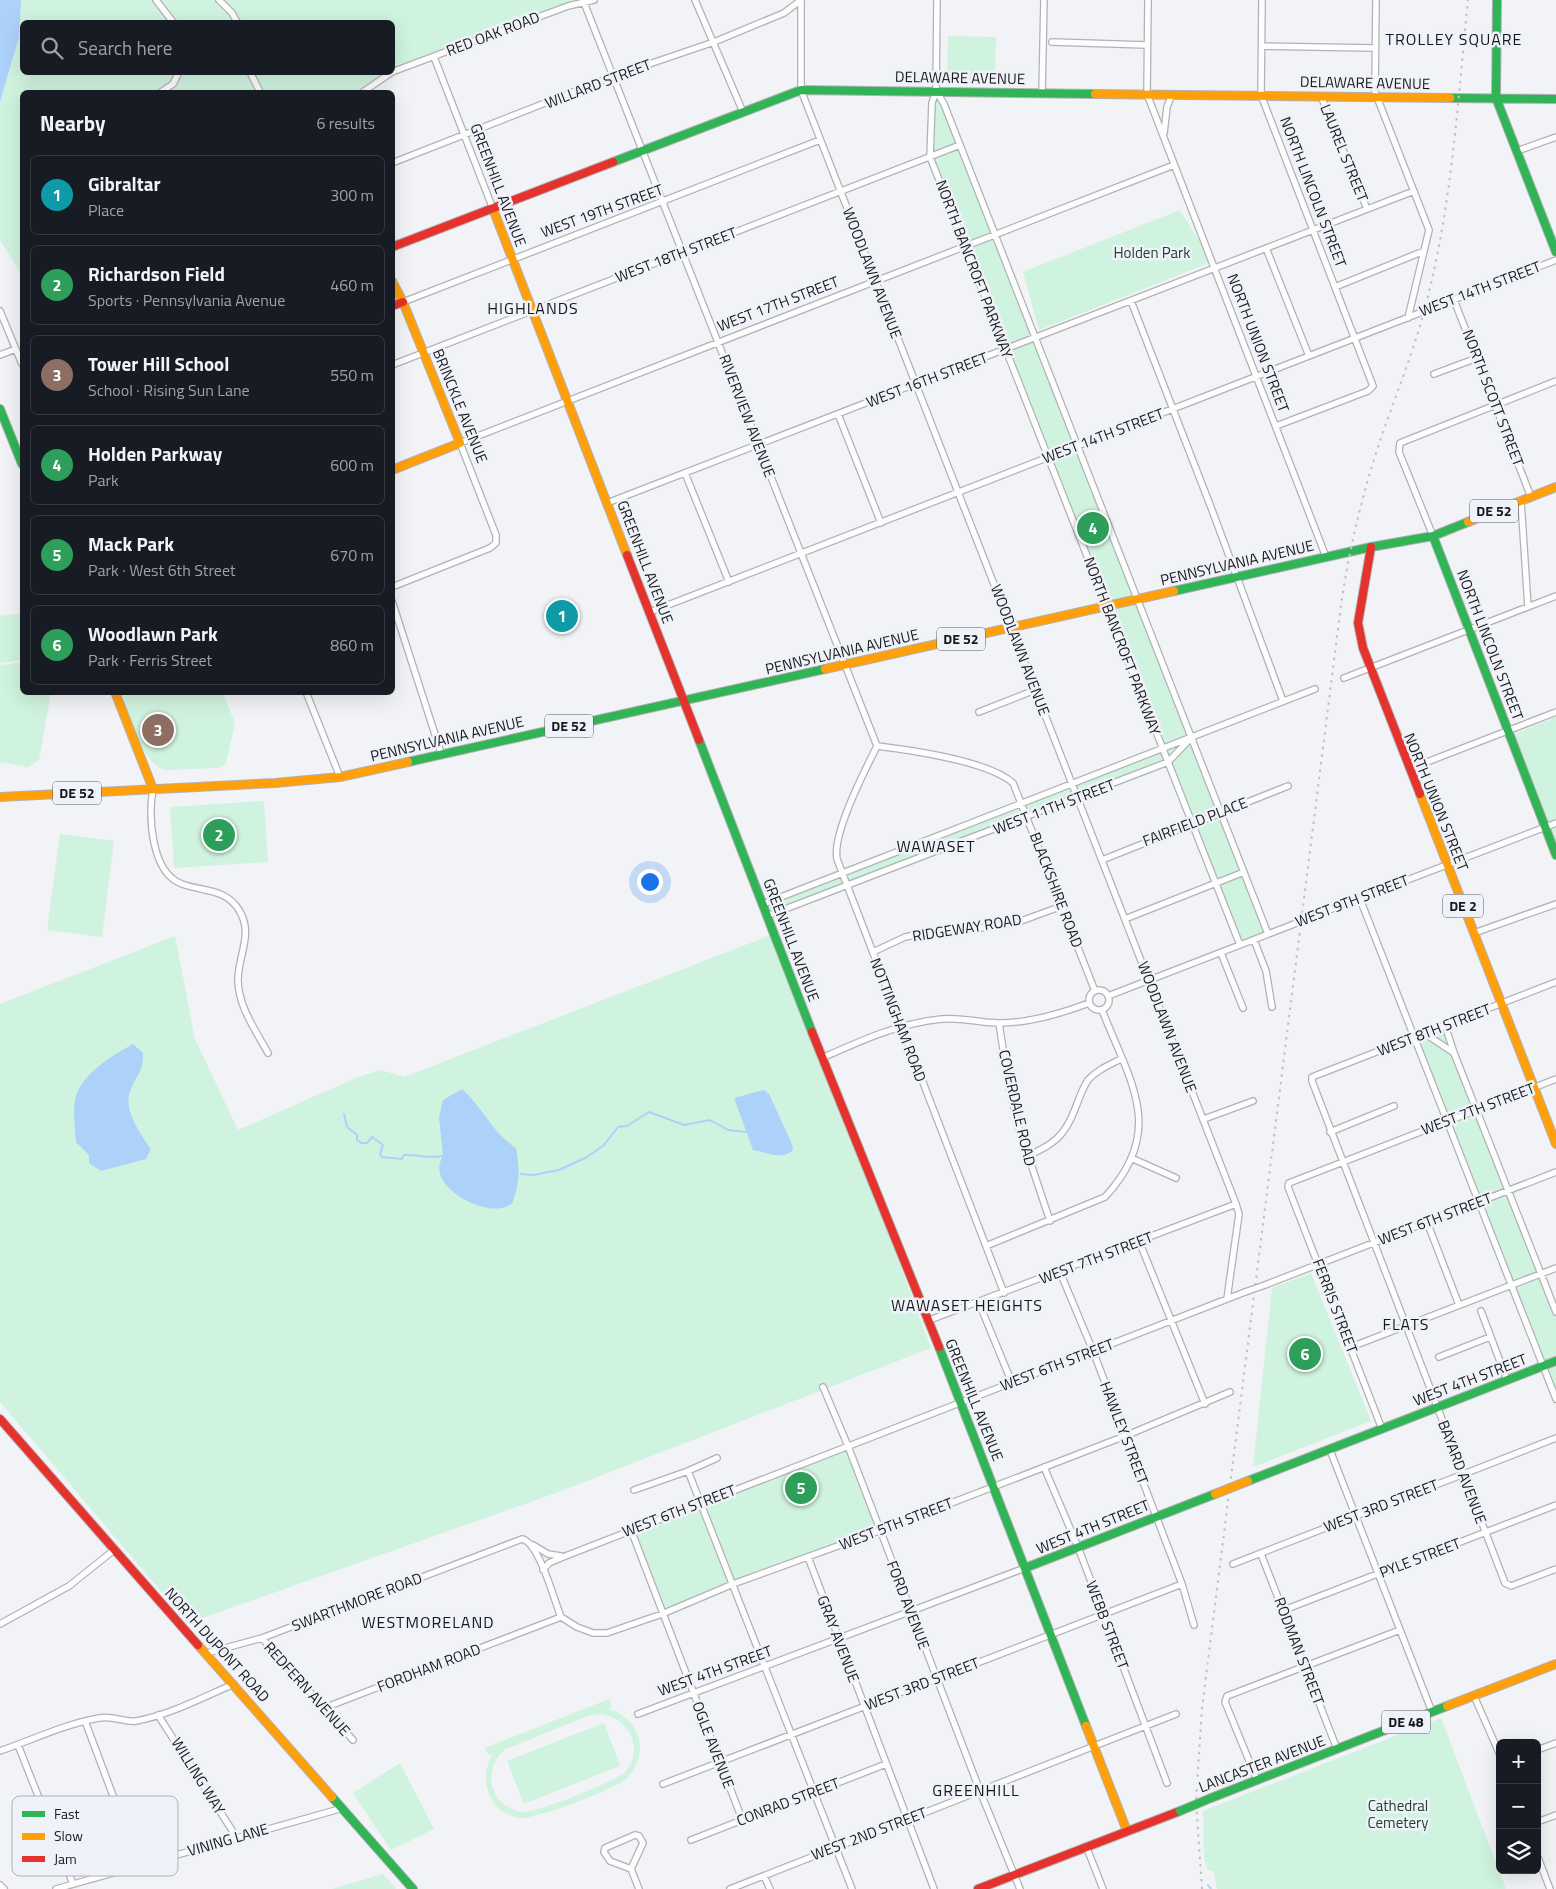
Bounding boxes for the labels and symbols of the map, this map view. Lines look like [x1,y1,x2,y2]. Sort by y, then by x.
street label: RED OAK ROAD [443,5,543,62]
district label: TROLLEY SQUARE [1386,27,1522,51]
street label: WILLARD STREET [541,53,654,114]
street label: DELAWARE AVENUE [895,65,1025,90]
street label: DELAWARE AVENUE [1300,70,1430,95]
street label: LAUREL STREET [1314,101,1375,205]
street label: NORTH LINCOLN STREET [1274,113,1353,271]
street label: GREENHILL AVENUE [464,120,533,250]
street label: NORTH BANCROFT PARKWAY [930,176,1019,361]
street label: WEST 19TH STREET [537,178,666,243]
street label: WOODLAWN AVENUE [837,204,908,342]
street label: WEST 18TH STREET [612,221,740,288]
park label: Holden Park [1113,241,1191,264]
street label: WEST 14TH STREET [1416,255,1544,322]
street label: WEST 17TH STREET [714,270,842,337]
street label: NORTH UNION STREET [1221,270,1296,416]
district label: HIGHLANDS [487,296,579,320]
street label: NORTH SCOTT STREET [1457,326,1530,470]
street label: BRINCKLE AVENUE [427,345,494,466]
street label: WEST 16TH STREET [863,346,991,413]
street label: RIVERVIEW AVENUE [713,351,781,481]
street label: WEST 14TH STREET [1039,402,1167,469]
street label: GREENHILL AVENUE [611,497,680,627]
road number: DE 52 [1470,500,1518,522]
pin: 4 [1077,509,1109,547]
street label: PENNSYLVANIA AVENUE [1158,534,1316,591]
street label: NORTH BANCROFT PARKWAY [1078,553,1167,738]
street label: NORTH LINCOLN STREET [1451,566,1530,724]
street label: WOODLAWN AVENUE [985,581,1056,719]
pin: 1 [546,597,578,635]
street label: PENNSYLVANIA AVENUE [763,623,921,680]
road number: DE 52 [937,628,985,650]
street label: PENNSYLVANIA AVENUE [368,710,526,767]
pin: 3 [142,711,174,749]
road number: DE 52 [545,714,593,738]
street label: NORTH UNION STREET [1398,729,1475,874]
street label: WEST 11TH STREET [990,773,1118,840]
road number: DE 52 [53,781,101,804]
street label: FAIRFIELD PLACE [1139,791,1251,852]
pin: 2 [203,816,235,854]
street label: BLACKSHIRE ROAD [1024,829,1089,951]
district label: WAWASET [896,834,976,858]
street label: WEST 9TH STREET [1292,868,1412,933]
your location [637,869,663,895]
street label: GREENHILL AVENUE [757,875,826,1005]
road number: DE 2 [1443,894,1483,918]
street label: RIDGEWAY ROAD [911,908,1023,947]
street label: NOTTINGHAM ROAD [864,954,933,1085]
street label: WOODLAWN AVENUE [1132,958,1203,1096]
street label: WEST 8TH STREET [1374,997,1494,1062]
street label: COVERDALE ROAD [993,1047,1042,1168]
street label: WEST 7TH STREET [1418,1076,1538,1141]
street label: WEST 6TH STREET [1375,1186,1495,1251]
street label: WEST 7TH STREET [1036,1225,1156,1290]
street label: FERRIS STREET [1307,1255,1364,1356]
district label: WAWASET HEIGHTS [891,1293,1043,1317]
district label: FLATS [1383,1312,1429,1336]
street label: WEST 6TH STREET [997,1332,1117,1397]
street label: GREENHILL AVENUE [939,1335,1010,1465]
pin: 6 [1289,1335,1321,1373]
street label: WEST 4TH STREET [1410,1347,1530,1412]
street label: HAWLEY STREET [1094,1378,1155,1488]
street label: BAYARD AVENUE [1432,1417,1493,1527]
pin: 5 [785,1469,817,1507]
street label: WEST 3RD STREET [1320,1473,1442,1538]
street label: WEST 6TH STREET [619,1478,739,1543]
street label: WEST 5TH STREET [836,1491,956,1556]
street label: WEST 4TH STREET [1033,1493,1153,1560]
street label: PYLE STREET [1376,1531,1464,1584]
street label: FORD AVENUE [881,1557,936,1653]
street label: SWARTHMORE ROAD [288,1566,425,1637]
street label: WEBB STREET [1080,1577,1135,1673]
street label: NORTH DUPONT ROAD [159,1582,275,1707]
street label: GRAY AVENUE [811,1592,866,1686]
street label: RODMAN STREET [1268,1594,1331,1708]
district label: WESTMORELAND [361,1610,495,1634]
street label: REDFERN AVENUE [259,1636,356,1741]
street label: FORDHAM ROAD [374,1637,484,1698]
street label: WEST 4TH STREET [654,1639,775,1702]
street label: WEST 3RD STREET [861,1651,983,1716]
street label: OGLE AVENUE [686,1698,741,1792]
road number: DE 48 [1382,1710,1430,1734]
street label: LANCASTER AVENUE [1195,1729,1328,1798]
street label: WILLING WAY [166,1733,231,1819]
street label: CONRAD STREET [733,1771,843,1832]
district label: GREENHILL [932,1778,1020,1802]
park label: Cathedral Cemetery [1368,1794,1428,1834]
legend [12,1796,178,1876]
street label: WEST 2ND STREET [808,1801,930,1866]
text: Fast [54,1803,79,1824]
street label: VINING LANE [185,1817,271,1862]
text: Slow [54,1825,83,1846]
text: Jam [54,1848,77,1869]

